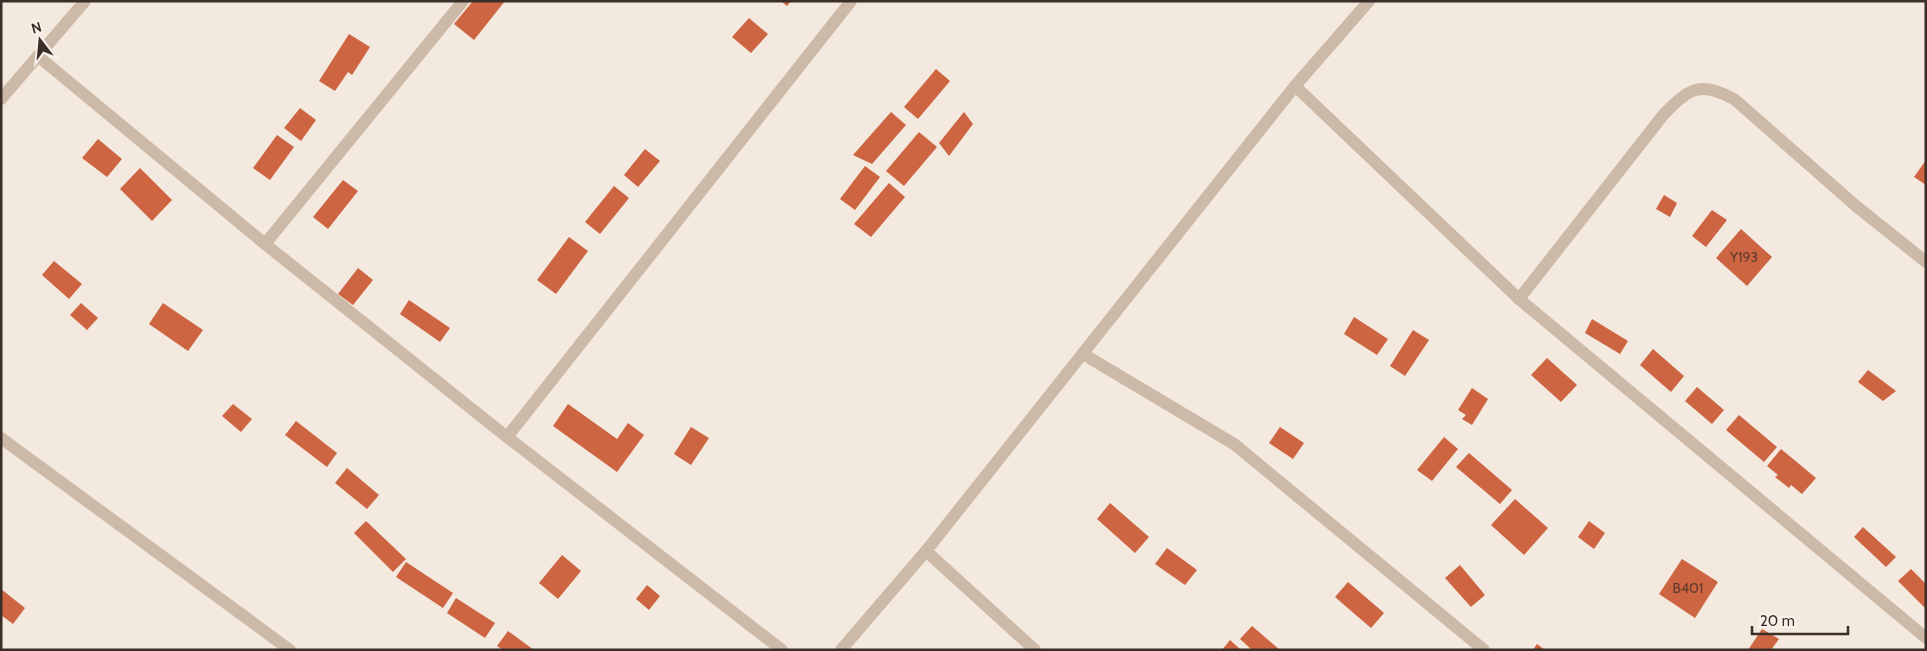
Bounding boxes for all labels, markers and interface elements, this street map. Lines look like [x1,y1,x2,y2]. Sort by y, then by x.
north arrow [15,15,65,65]
text: N [29,17,44,38]
house number: Y193 [1729,248,1758,266]
house number: B401 [1673,579,1703,597]
scale bar [1752,604,1848,636]
text: 20 m [1760,612,1795,630]

